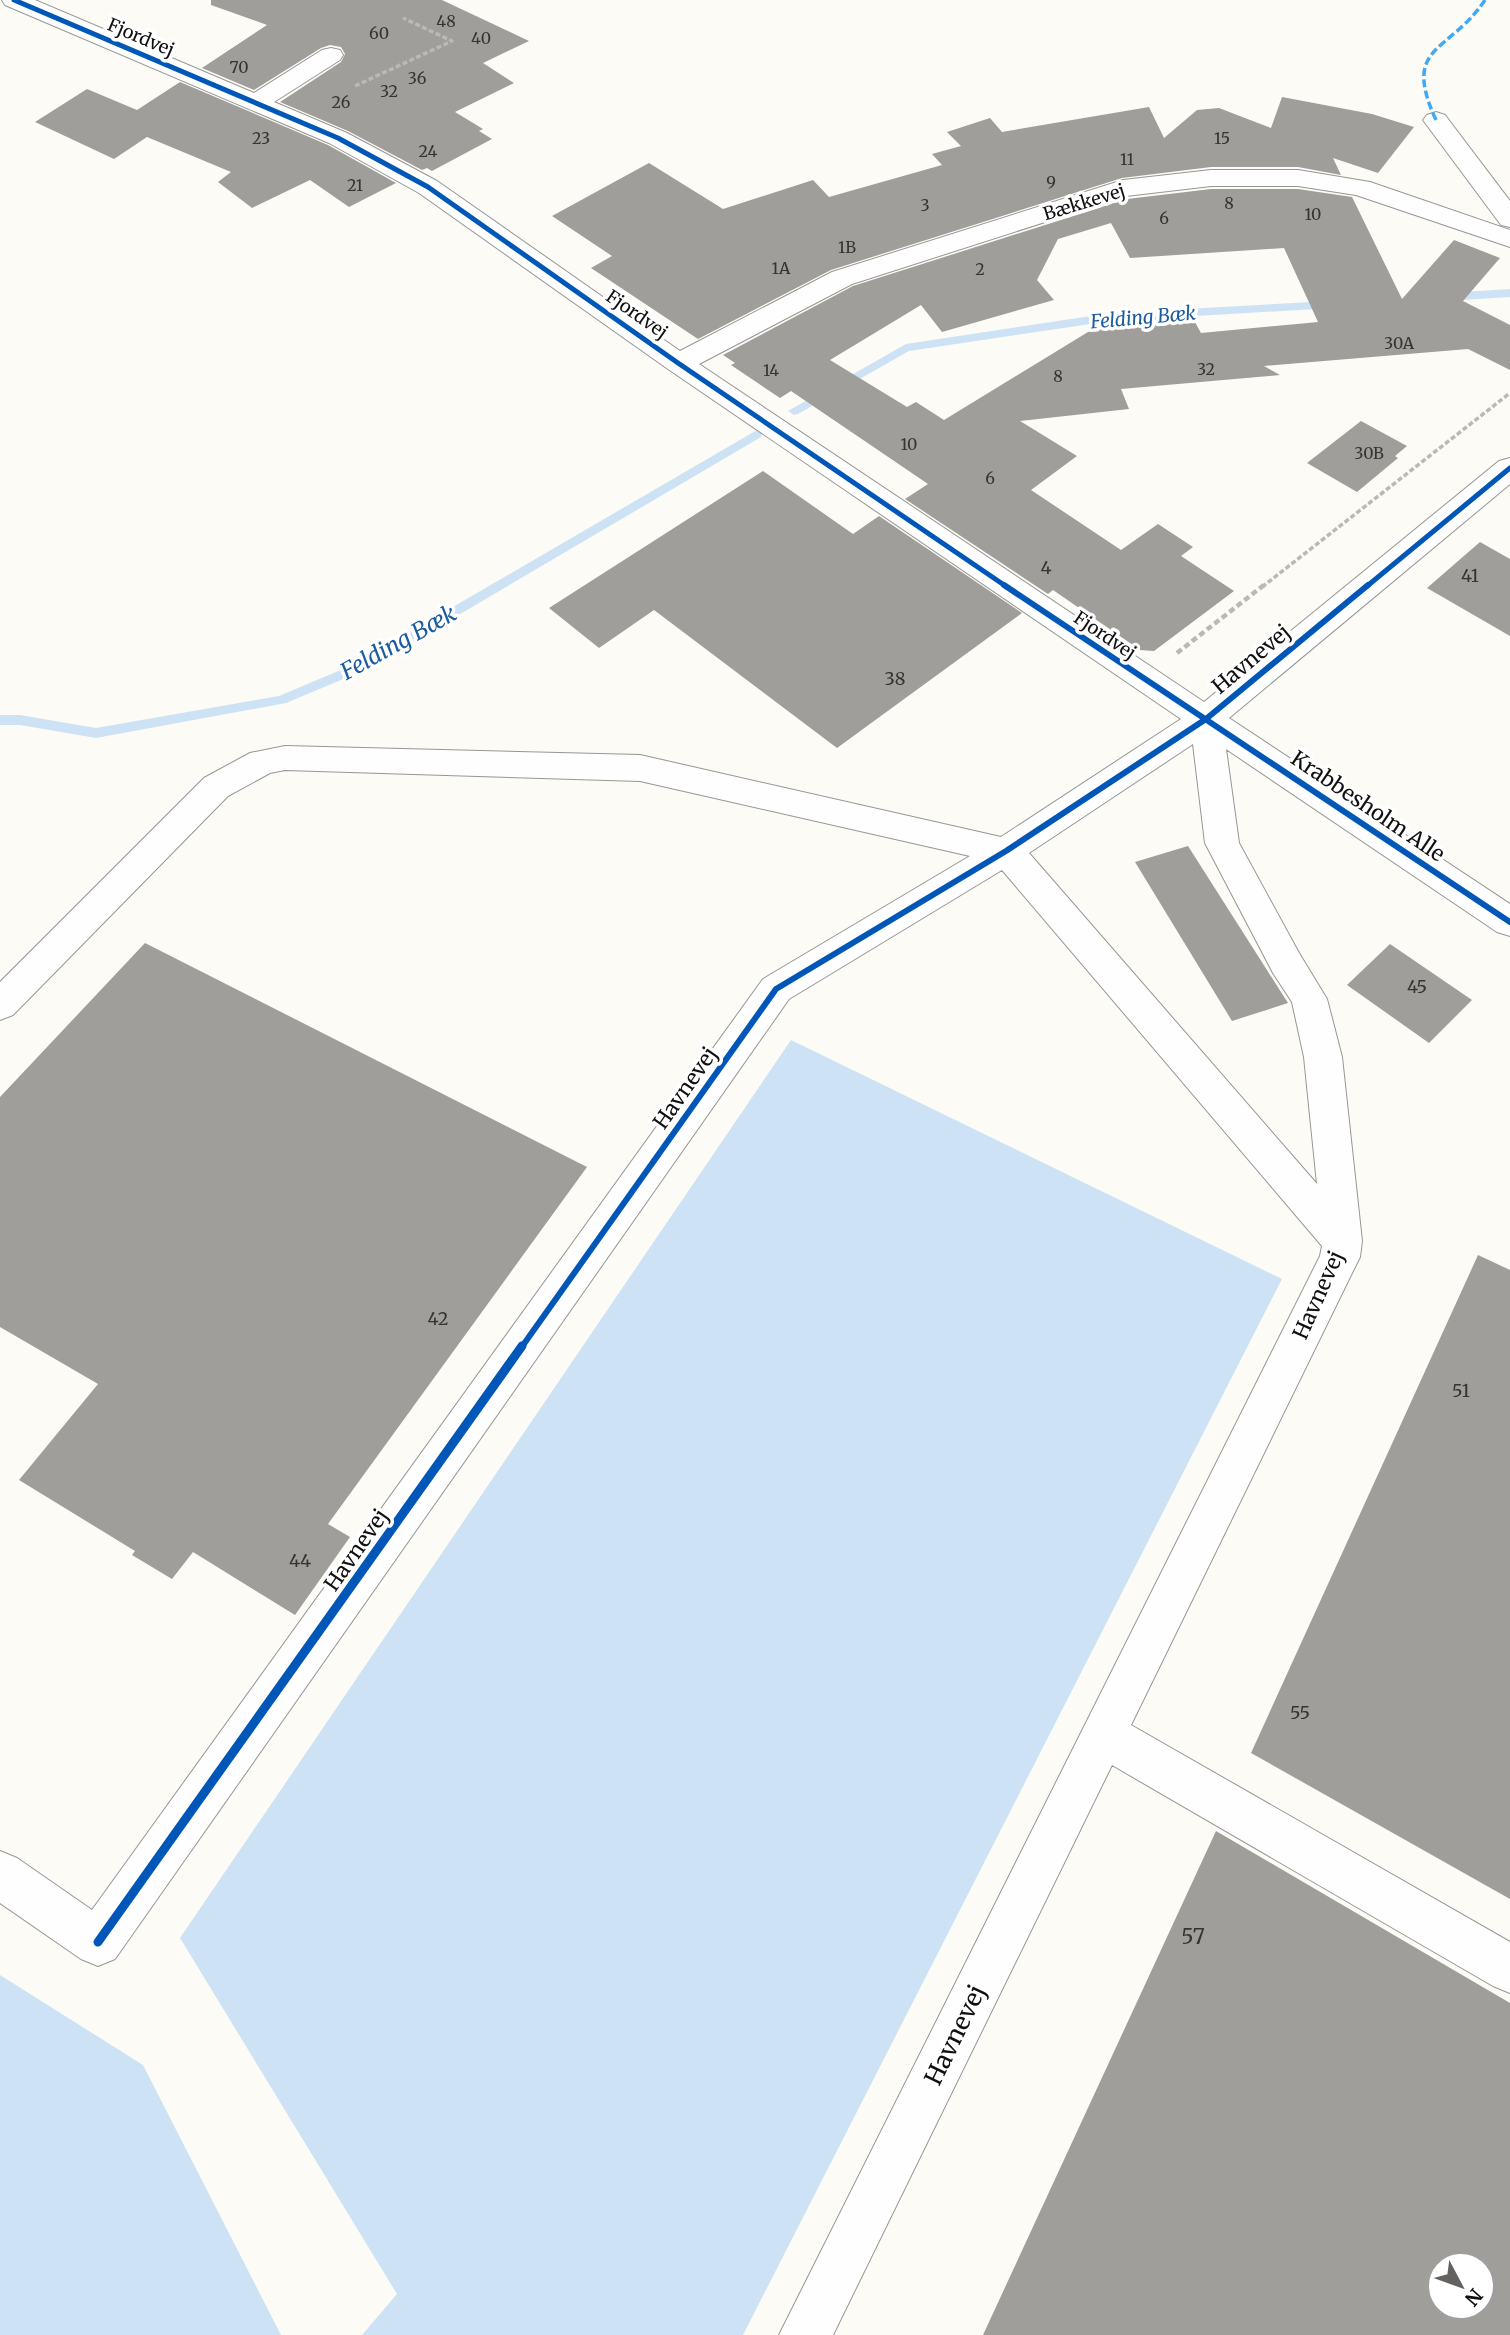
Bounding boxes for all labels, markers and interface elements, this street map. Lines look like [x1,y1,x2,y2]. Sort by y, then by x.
house number: 48 [436,11,456,31]
street label: Fjordvej [104,13,178,61]
house number: 60 [369,23,389,43]
house number: 40 [471,28,491,48]
house number: 70 [230,57,249,77]
house number: 36 [408,68,427,88]
house number: 32 [380,81,398,101]
house number: 26 [332,92,351,112]
house number: 23 [252,128,270,148]
house number: 15 [1214,128,1230,148]
house number: 24 [419,141,438,161]
house number: 11 [1120,149,1134,169]
house number: 9 [1046,172,1056,192]
house number: 21 [347,175,363,195]
street label: Bækkevej [1040,179,1128,225]
house number: 8 [1224,193,1234,213]
house number: 3 [920,195,930,215]
house number: 10 [1305,204,1321,224]
house number: 6 [1159,208,1169,228]
house number: 1B [838,237,856,257]
house number: 1A [772,258,791,278]
house number: 2 [975,259,985,279]
street label: Fjordvej [602,284,672,344]
water label: Felding Bæk [1088,300,1197,334]
house number: 30A [1384,333,1415,353]
house number: 32 [1197,359,1215,379]
house number: 14 [763,360,779,380]
house number: 8 [1053,366,1063,386]
house number: 10 [901,434,917,454]
house number: 30B [1354,443,1384,463]
house number: 6 [985,468,995,488]
house number: 4 [1040,556,1052,579]
house number: 41 [1461,564,1479,587]
water label: Felding Bæk [334,598,461,686]
street label: Fjordvej [1069,606,1141,664]
street label: Havnevej [1206,618,1296,700]
house number: 38 [885,667,905,690]
street label: Krabbesholm Alle [1286,745,1450,867]
house number: 45 [1407,975,1427,998]
street label: Havnevej [647,1042,723,1134]
street label: Havnevej [1287,1247,1349,1343]
house number: 42 [428,1307,448,1330]
house number: 51 [1452,1379,1470,1402]
street label: Havnevej [318,1504,394,1596]
house number: 44 [289,1549,311,1572]
house number: 55 [1290,1701,1310,1724]
house number: 57 [1181,1923,1205,1950]
street label: Havnevej [917,1980,993,2090]
north arrow [1426,2251,1496,2321]
text: N [1460,2284,1488,2311]

